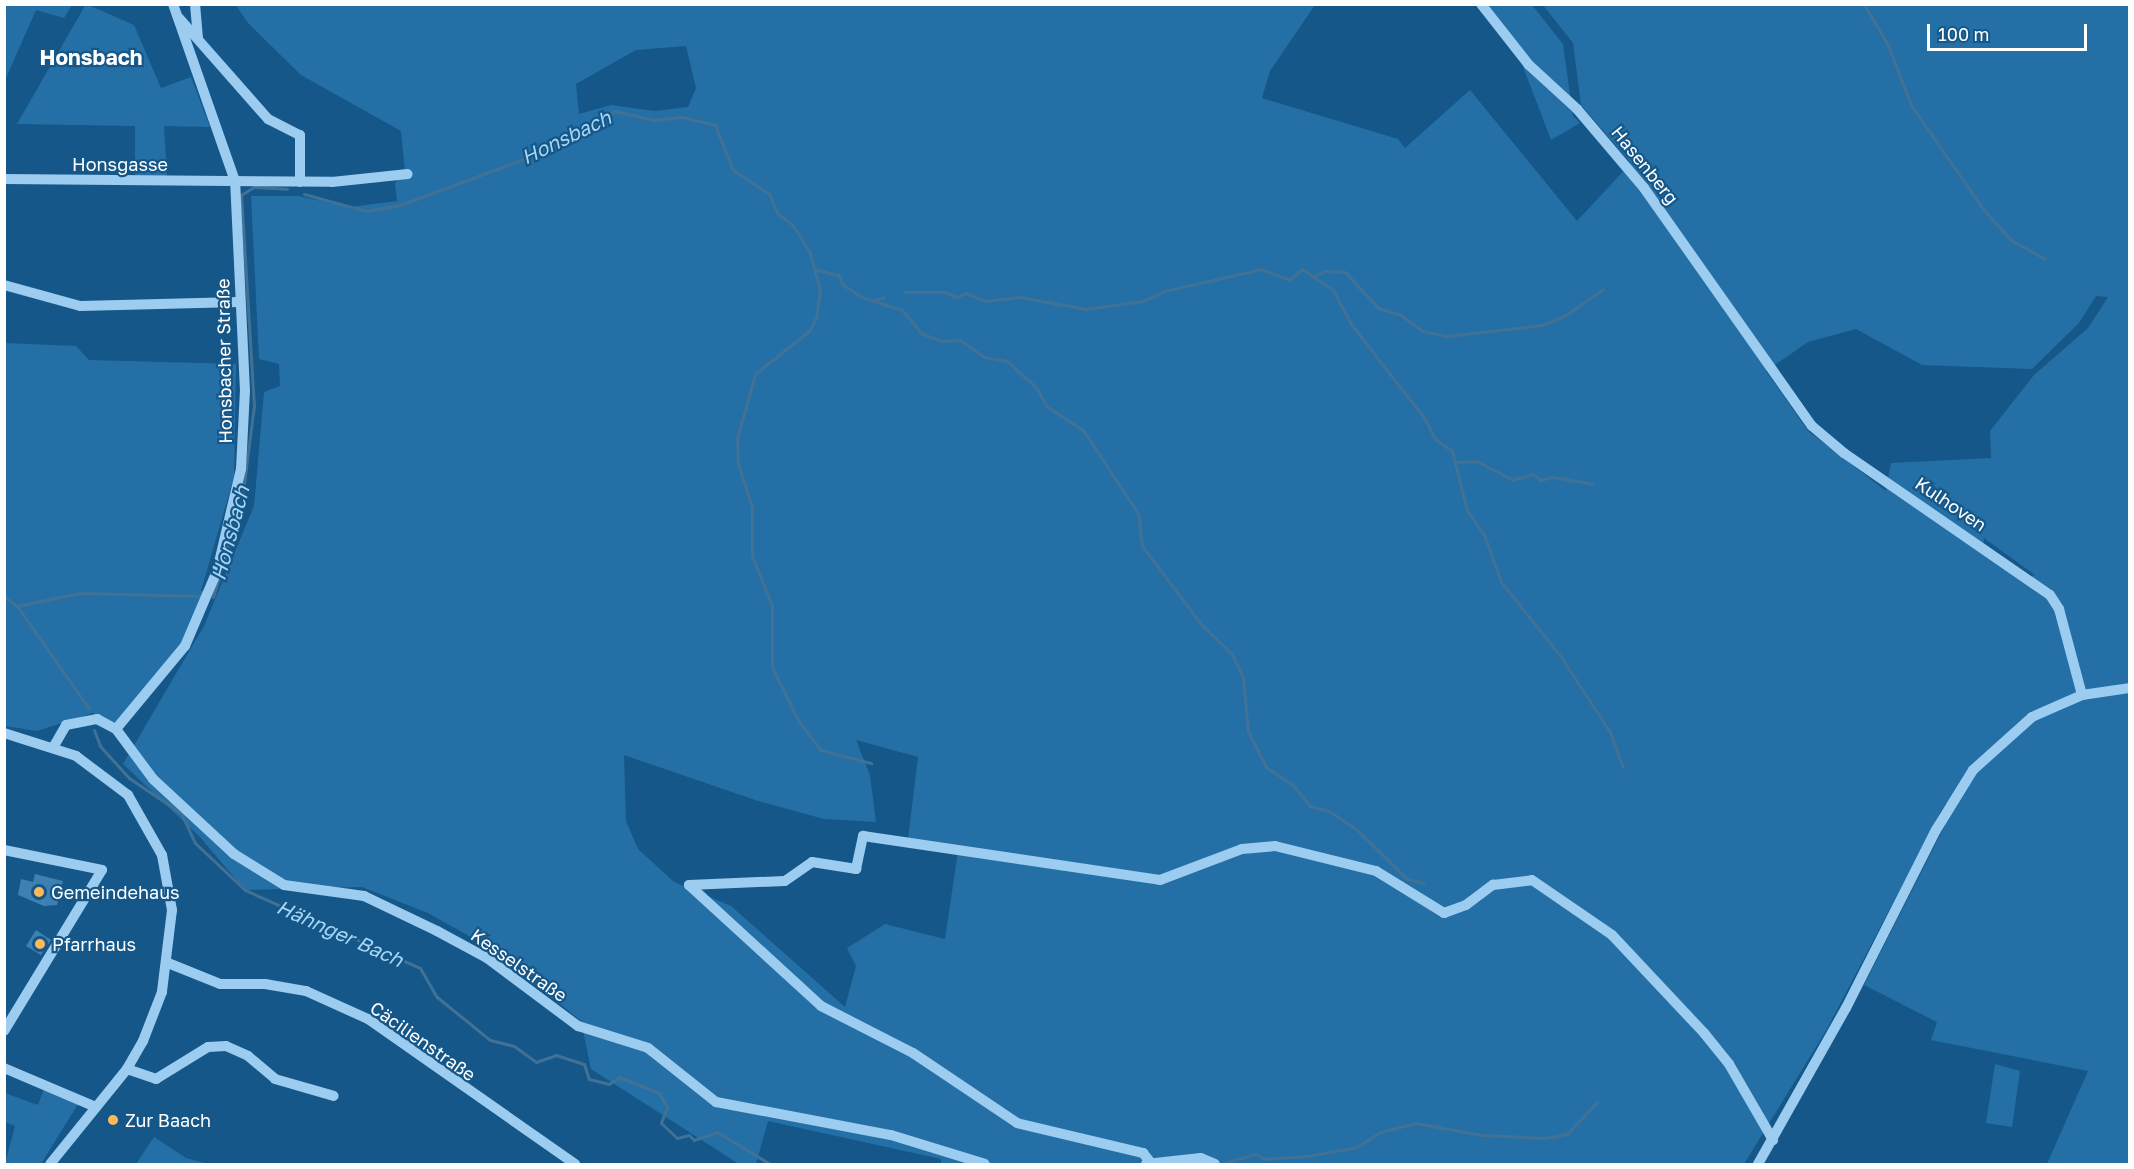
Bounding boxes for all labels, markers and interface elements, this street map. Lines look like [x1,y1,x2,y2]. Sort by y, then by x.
scale bar [1930,12,2090,50]
text: 100 m [1938,23,1989,45]
district label: Honsbach [40,44,142,70]
water label: Honsbach [517,105,615,169]
street label: Hasenberg [1607,122,1683,208]
street label: Honsgasse [72,153,168,175]
street label: Honsbacher Straße [212,278,236,444]
street label: Kulhoven [1911,472,1991,536]
water label: Honsbach [206,483,254,583]
place label: Gemeindehaus [51,881,180,903]
marker: Gemeindehaus [32,885,46,899]
water label: Hähnger Bach [273,894,407,972]
street label: Kesselstraße [467,924,571,1006]
place label: Pfarrhaus [52,933,136,955]
marker: Pfarrhaus [33,937,47,951]
street label: Cäcilienstraße [366,997,480,1085]
place label: Zur Baach [125,1109,211,1131]
marker: Zur Baach [106,1113,120,1127]

